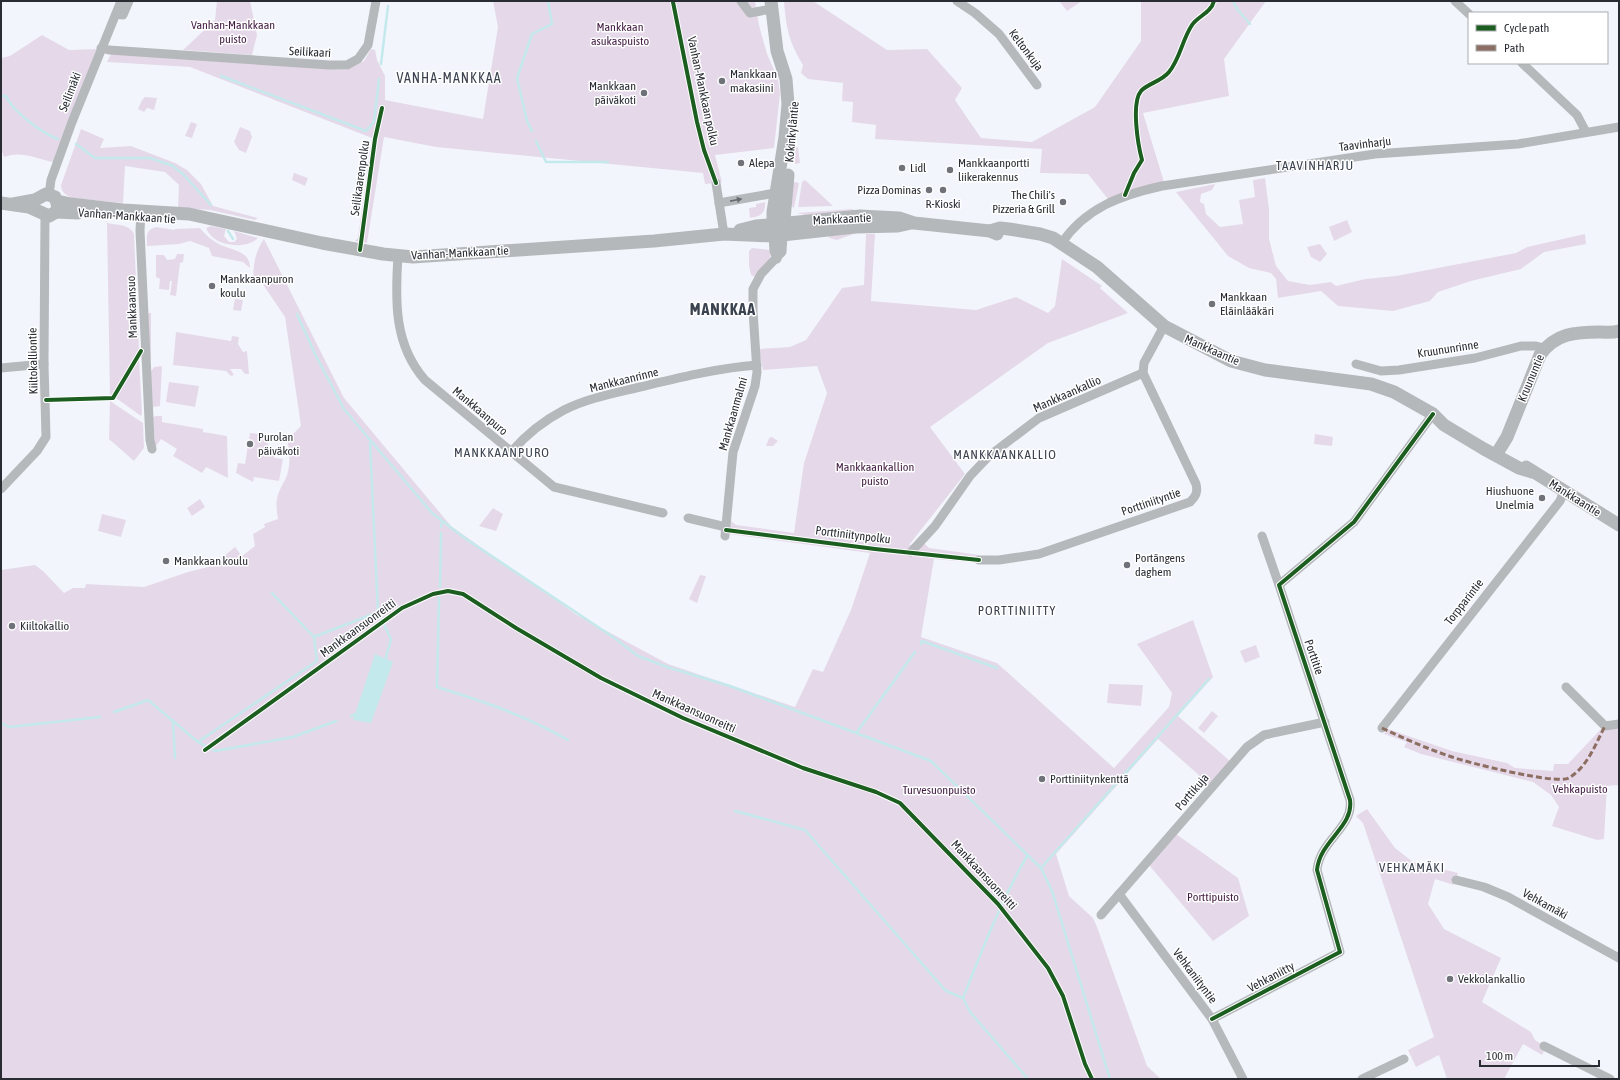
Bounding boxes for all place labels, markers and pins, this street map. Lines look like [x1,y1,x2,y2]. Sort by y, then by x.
place label: Mankkaan makasiini [730,67,777,95]
marker: Mankkaan makasiini [717,76,727,86]
place label: Mankkaan päiväkoti [589,79,636,107]
marker: Mankkaan päiväkoti [639,88,649,98]
place label: Alepa [749,156,775,170]
place label: Mankkaanportti liikerakennus [958,156,1029,184]
marker: Alepa [736,158,746,168]
place label: Lidl [910,161,927,175]
marker: Lidl [897,163,907,173]
marker: Mankkaanportti liikerakennus [945,165,955,175]
place label: Pizza Dominas [857,183,921,197]
marker: Pizza Dominas [924,185,934,195]
marker: R-Kioski [938,185,948,195]
place label: The Chili's Pizzeria & Grill [992,188,1056,216]
place label: R-Kioski [925,197,961,211]
marker: The Chili's Pizzeria & Grill [1058,197,1068,207]
place label: Mankkaanpuron koulu [220,272,293,300]
marker: Mankkaanpuron koulu [207,281,217,291]
place label: Mankkaan Eläinlääkäri [1220,290,1274,318]
marker: Mankkaan Eläinlääkäri [1207,299,1217,309]
place label: Purolan päiväkoti [258,430,299,458]
marker: Purolan päiväkoti [245,439,255,449]
place label: Hiushuone Unelmia [1486,484,1534,512]
marker: Hiushuone Unelmia [1537,493,1547,503]
place label: Portängens daghem [1135,551,1185,579]
place label: Mankkaan koulu [174,554,248,568]
marker: Mankkaan koulu [161,556,171,566]
marker: Portängens daghem [1122,560,1132,570]
place label: Kiiltokallio [20,619,70,633]
marker: Kiiltokallio [7,621,17,631]
place label: Porttiniitynkenttä [1050,772,1129,786]
marker: Porttiniitynkenttä [1037,774,1047,784]
place label: Vekkolankallio [1458,972,1525,986]
marker: Vekkolankallio [1445,974,1455,984]

